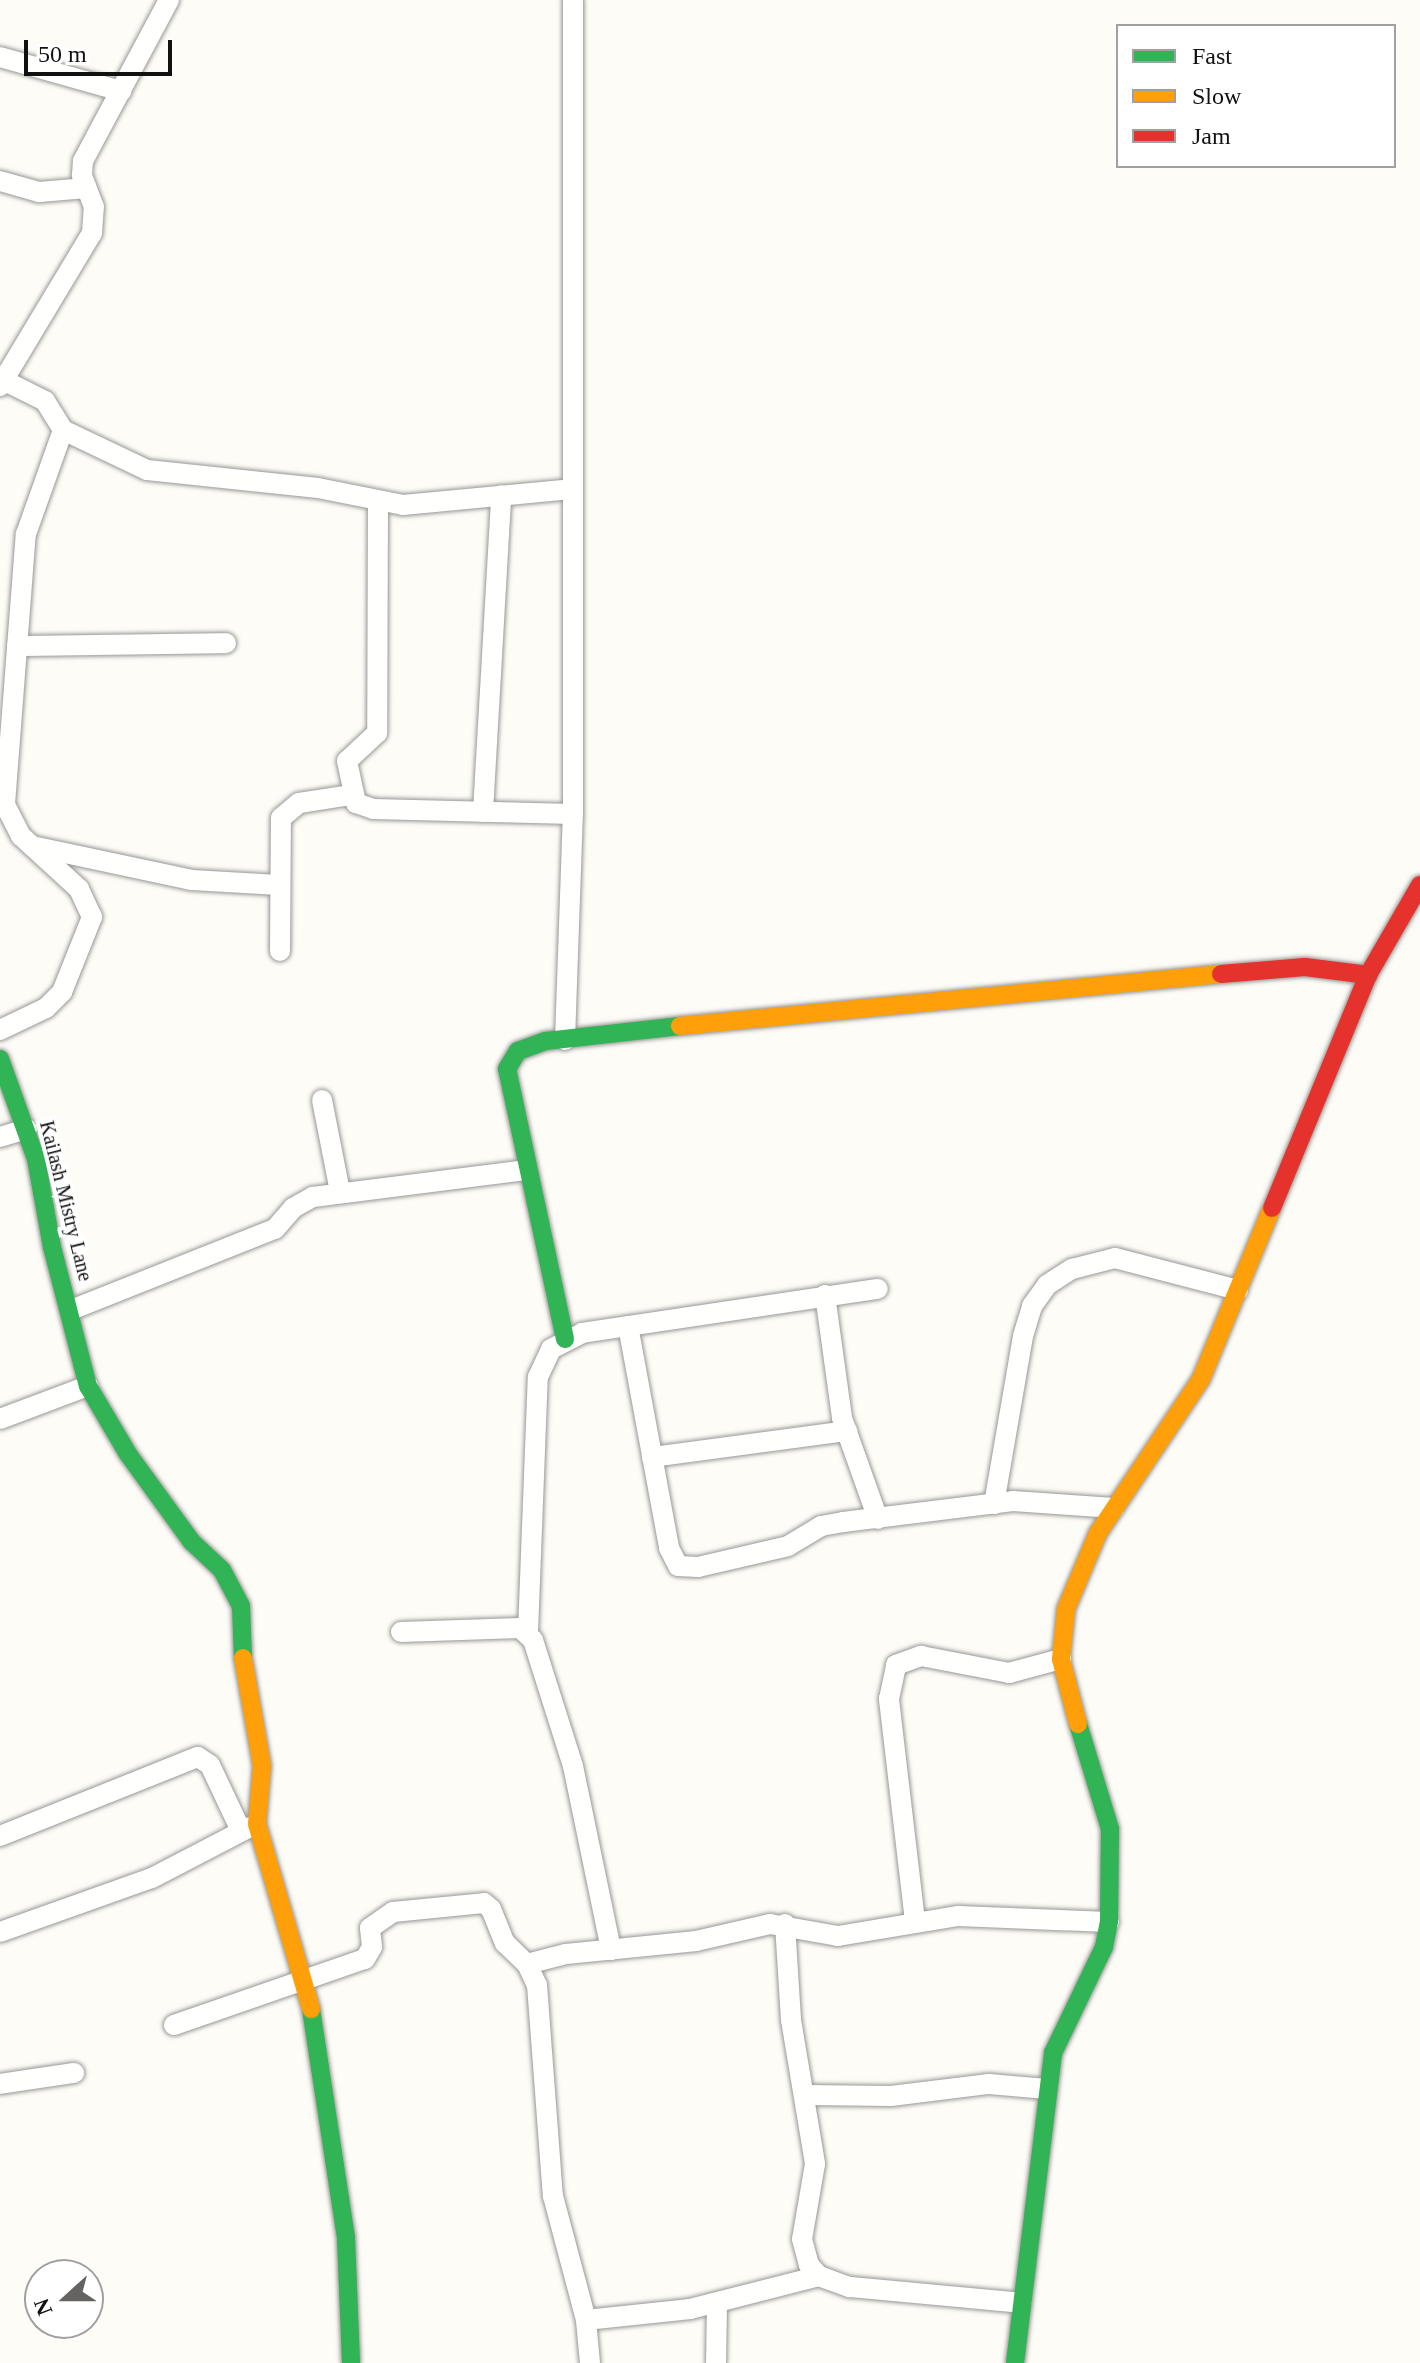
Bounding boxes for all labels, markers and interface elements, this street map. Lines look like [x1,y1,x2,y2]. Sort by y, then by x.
scale bar [28,24,176,74]
legend [1116,24,1396,168]
text: 50 m [38,41,87,67]
text: Fast [1192,43,1232,69]
text: Slow [1192,83,1241,109]
text: Jam [1192,123,1231,149]
street label: Kailash Mistry Lane [34,1118,98,1284]
north arrow [24,2259,104,2339]
text: N [28,2295,58,2319]

